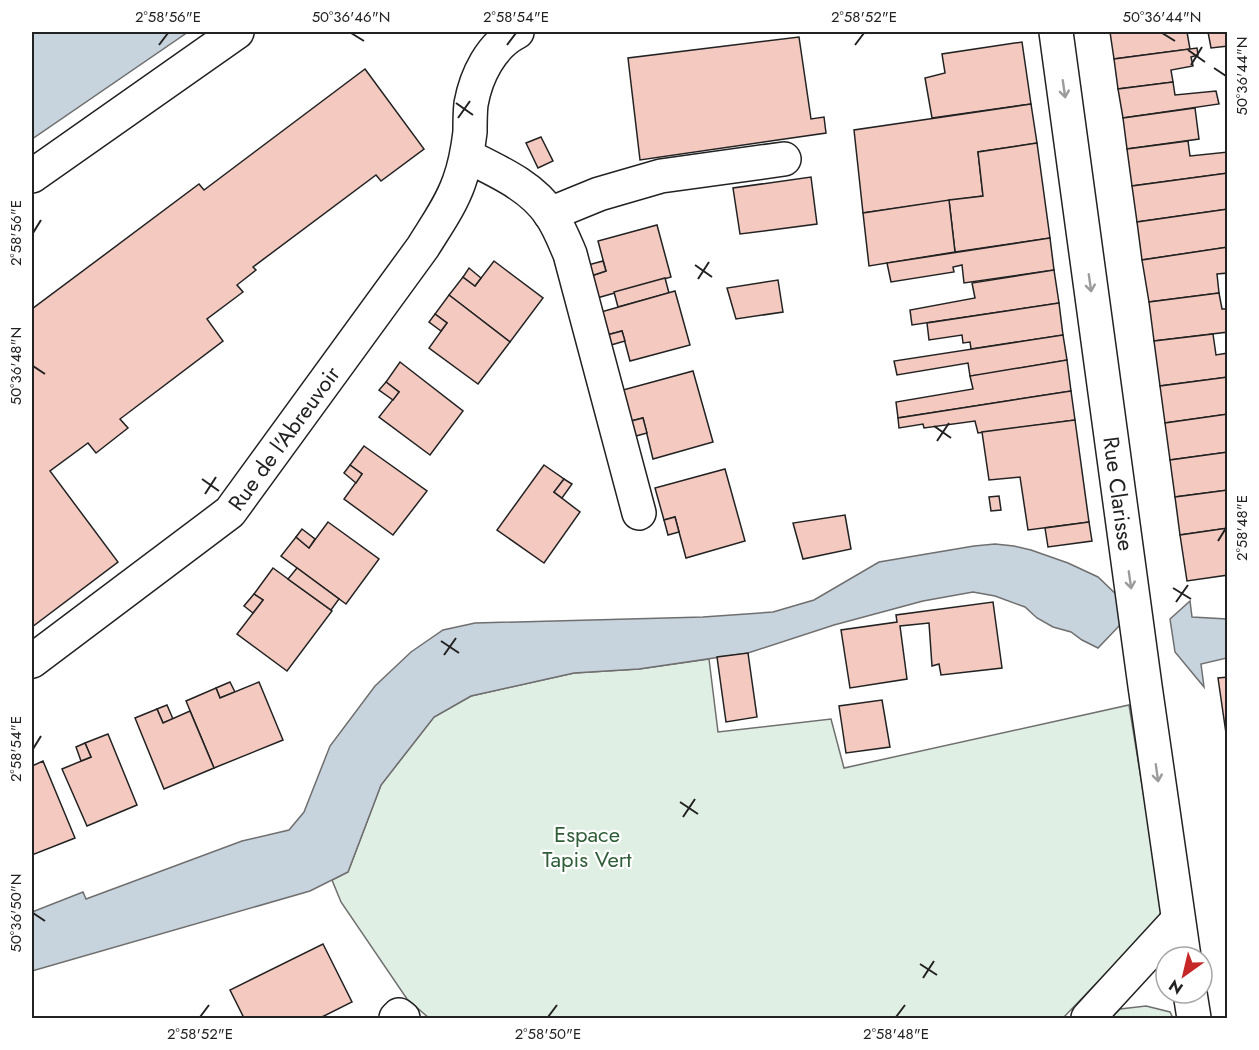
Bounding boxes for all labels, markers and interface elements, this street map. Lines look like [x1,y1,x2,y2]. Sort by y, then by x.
text: 2°58'56"E [135,6,201,28]
text: 50°36'46"N [312,6,390,28]
text: 2°58'54"E [483,6,549,28]
text: 2°58'52"E [831,6,897,28]
text: 50°36'44"N [1123,6,1201,28]
text: 50°36'44"N [1231,37,1253,115]
one-way arrow [1058,79,1069,99]
text: 2°58'56"E [5,200,27,266]
one-way arrow [1085,272,1096,292]
text: 50°36'48"N [5,327,27,405]
street label: Rue de l'Abreuvoir [220,359,348,517]
street label: Rue Clarisse [1095,435,1142,553]
text: 2°58'48"E [1231,495,1253,561]
one-way arrow [1125,570,1136,589]
text: 2°58'54"E [5,716,27,782]
one-way arrow [1152,763,1163,782]
park label: Espace Tapis Vert [542,818,632,875]
text: 50°36'50"N [5,874,27,952]
north arrow [1154,945,1214,1005]
text: N [1164,974,1188,1000]
text: 2°58'52"E [167,1023,233,1045]
text: 2°58'50"E [515,1023,581,1045]
text: 2°58'48"E [863,1023,929,1045]

